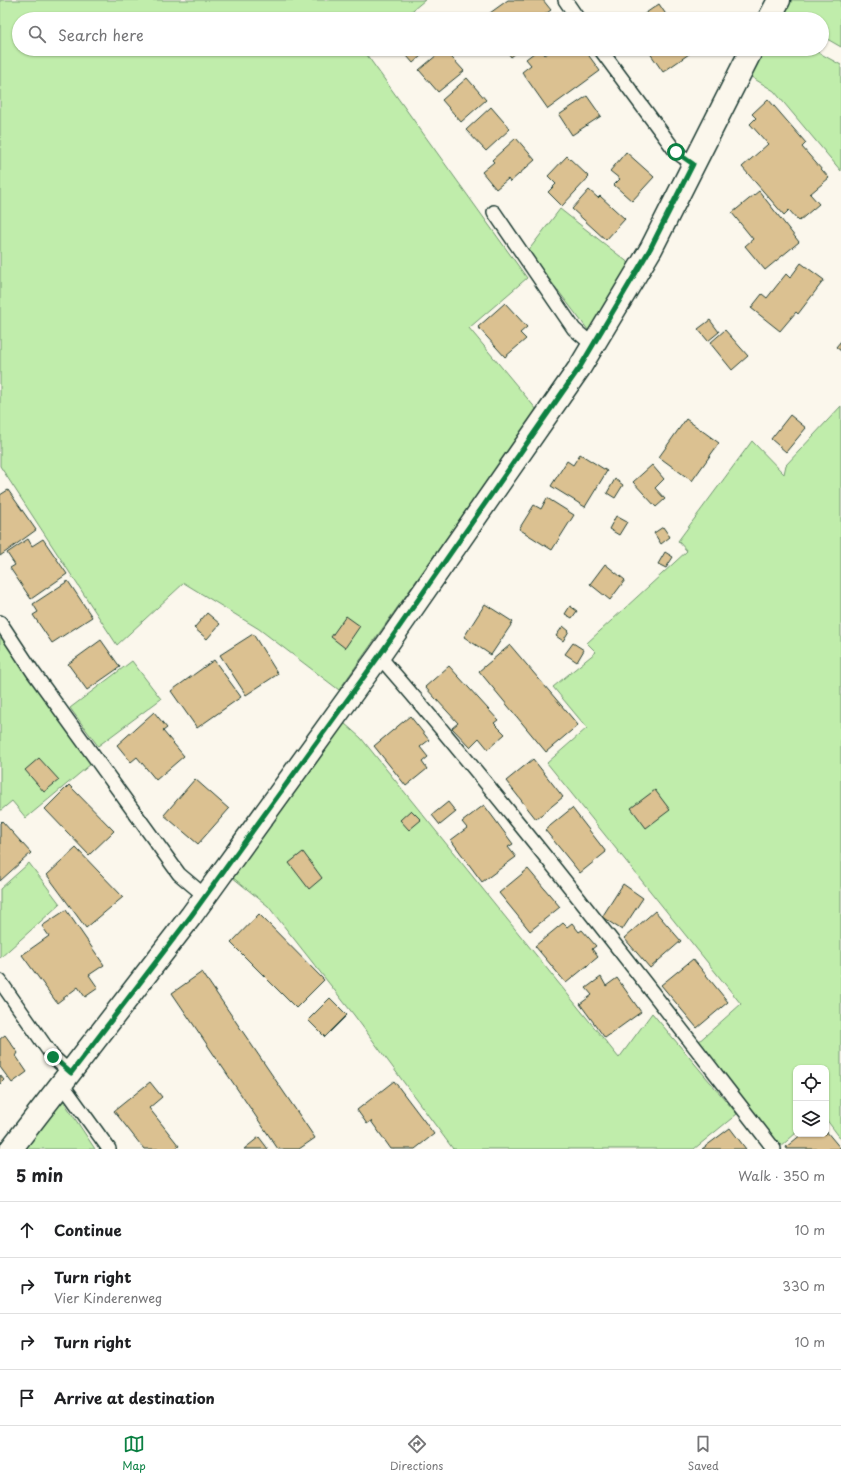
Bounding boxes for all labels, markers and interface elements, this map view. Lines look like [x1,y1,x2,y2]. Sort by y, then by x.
search box [12,12,829,56]
icon: search [26,23,48,45]
text: Search here [58,23,144,46]
route start [667,143,685,161]
route end [44,1048,62,1066]
map controls [793,1065,829,1137]
button: locate [793,1065,829,1101]
button: layers [793,1101,829,1137]
text: 5 min [16,1162,63,1188]
text: Walk · 350 m [738,1166,825,1185]
text: Continue [54,1218,122,1241]
icon: ahead [16,1219,38,1241]
text: 10 m [795,1220,825,1239]
text: Turn right [54,1265,131,1288]
icon: right [16,1275,38,1297]
text: 330 m [782,1276,825,1295]
text: Vier Kinderenweg [54,1288,162,1307]
text: Turn right [54,1330,131,1353]
icon: right [16,1331,38,1353]
text: 10 m [795,1332,825,1351]
text: Arrive at destination [54,1386,215,1409]
icon: arrive [16,1387,38,1409]
tab: Map [122,1433,146,1474]
tab: Directions [390,1433,443,1474]
tab: Saved [688,1433,719,1474]

